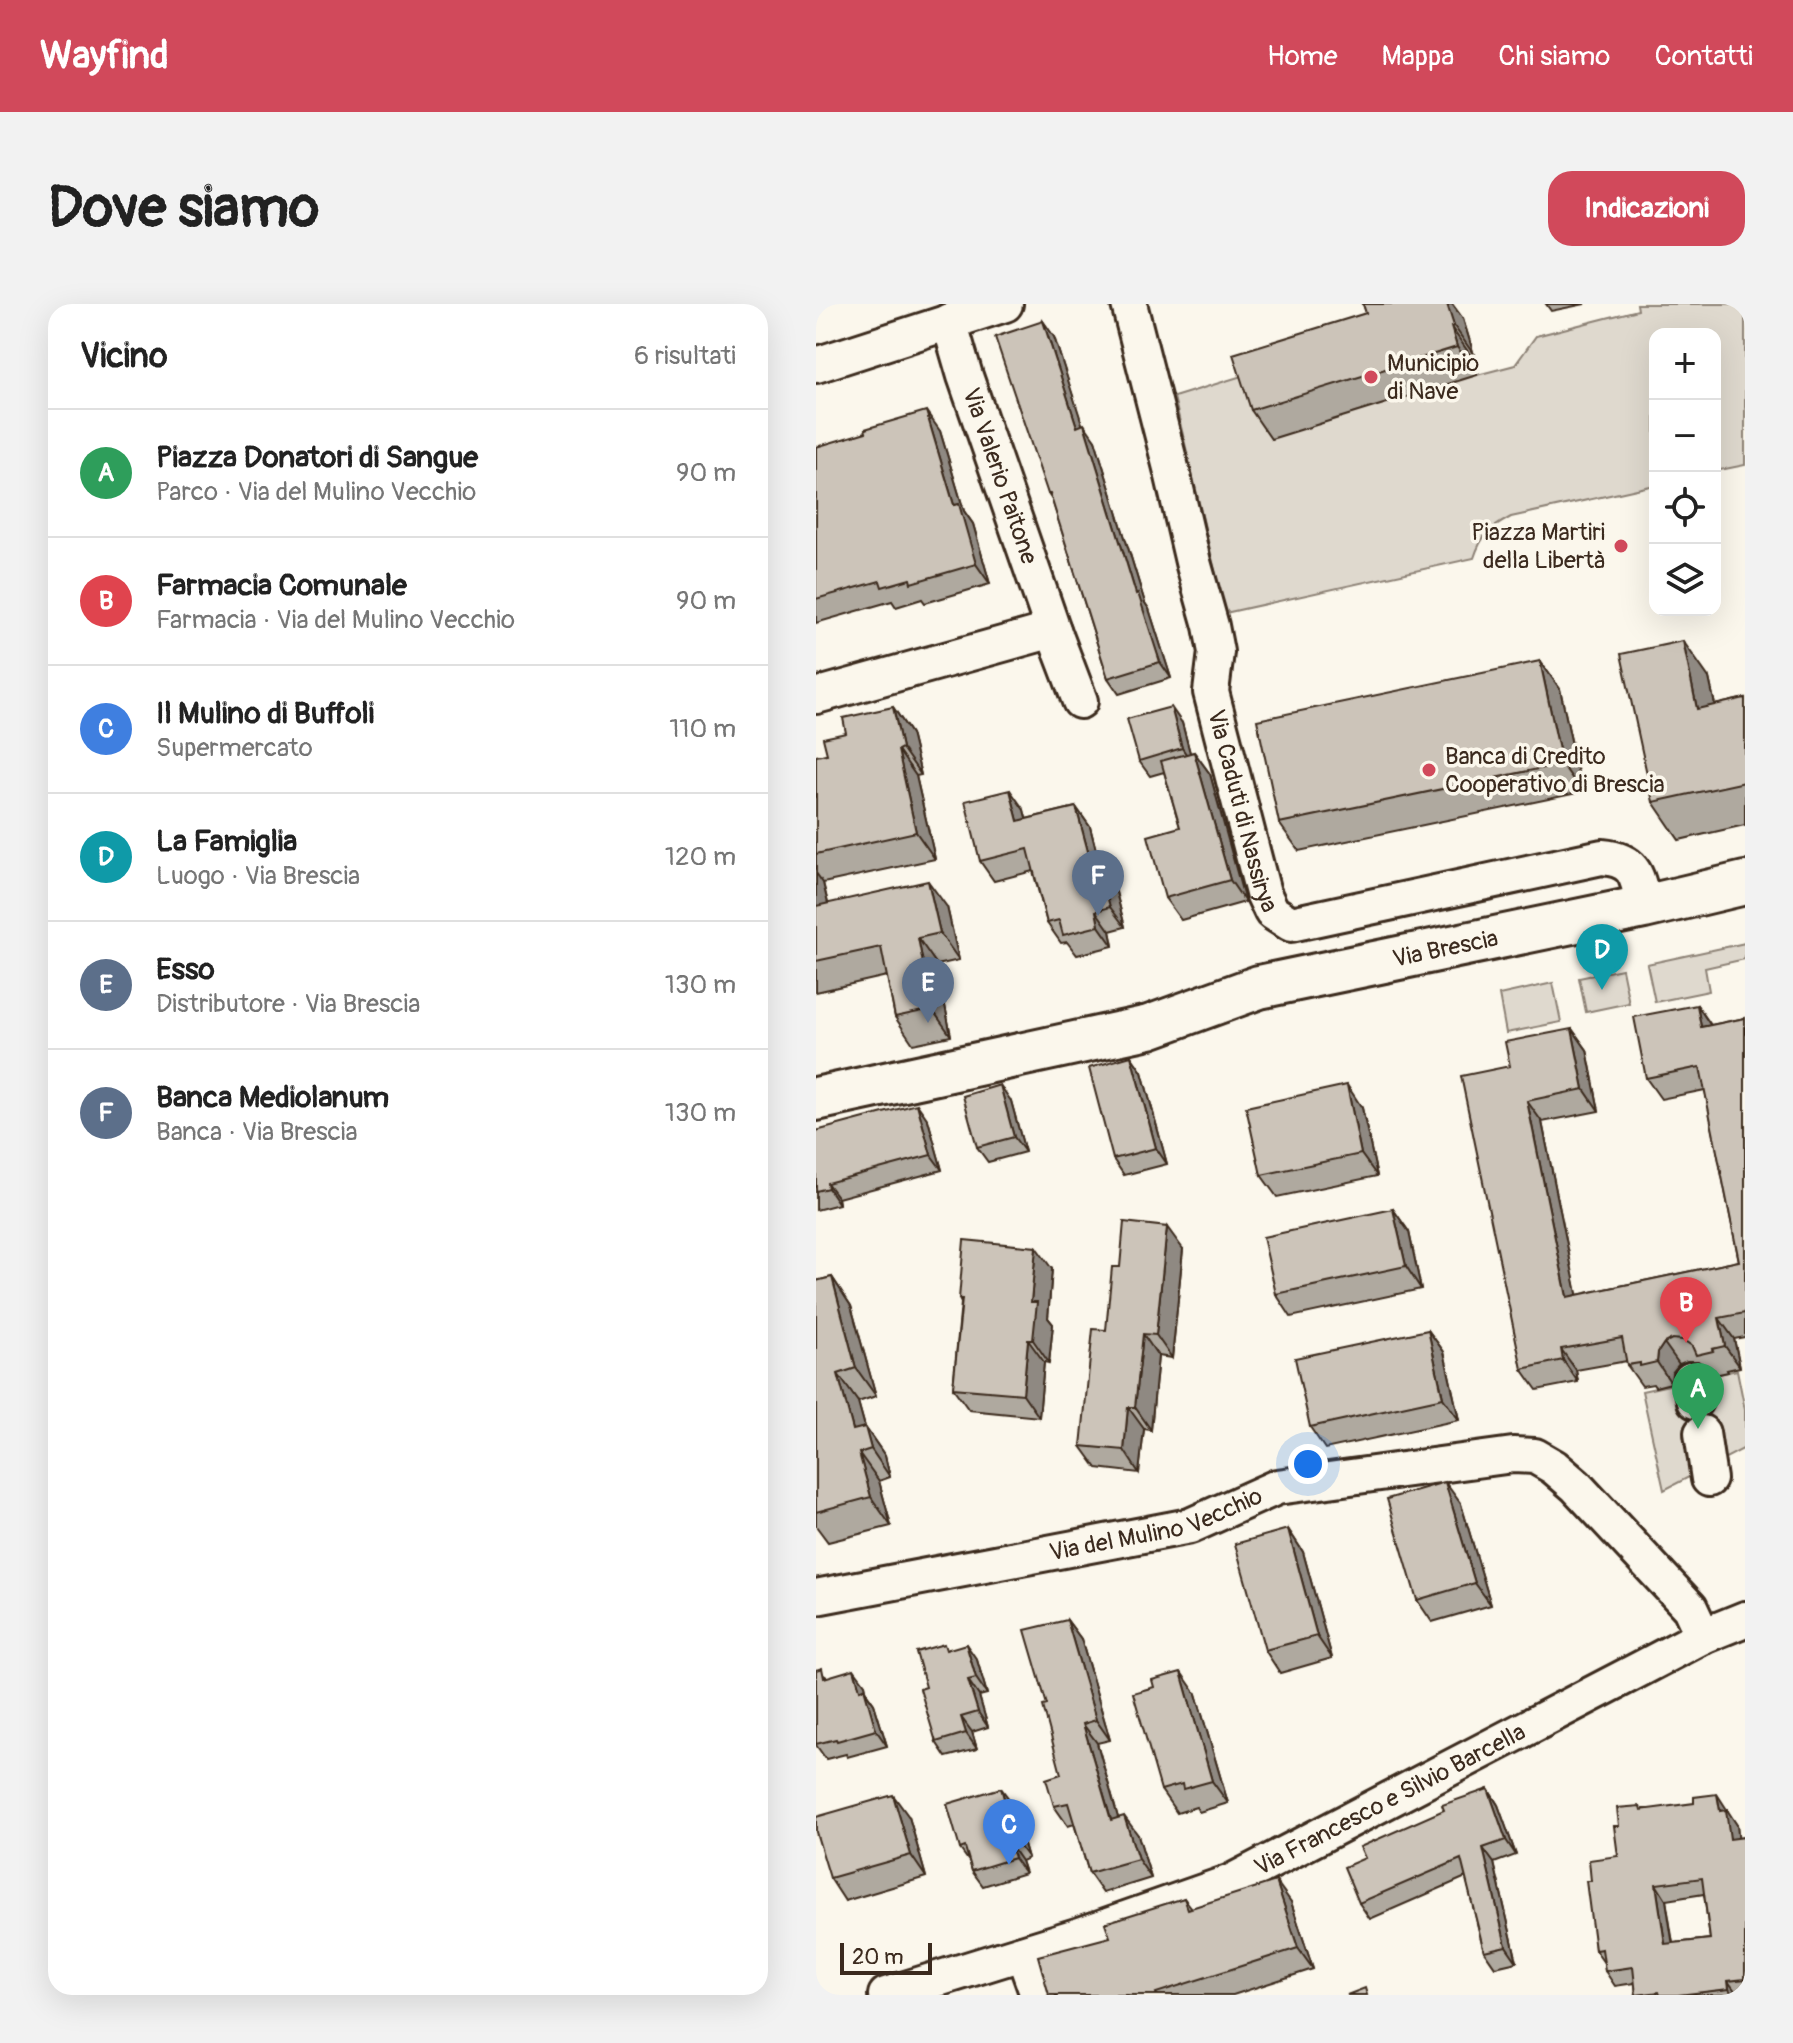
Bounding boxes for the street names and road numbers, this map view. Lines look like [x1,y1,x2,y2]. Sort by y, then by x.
street label: Via Valerio Paitone [956,384,1044,568]
street label: Via Caduti di Nassirya [1202,706,1284,917]
street label: Via Brescia [1390,923,1501,973]
street label: Via del Mulino Vecchio [1047,1481,1267,1567]
street label: Via Francesco e Silvio Barcella [1249,1717,1530,1882]

